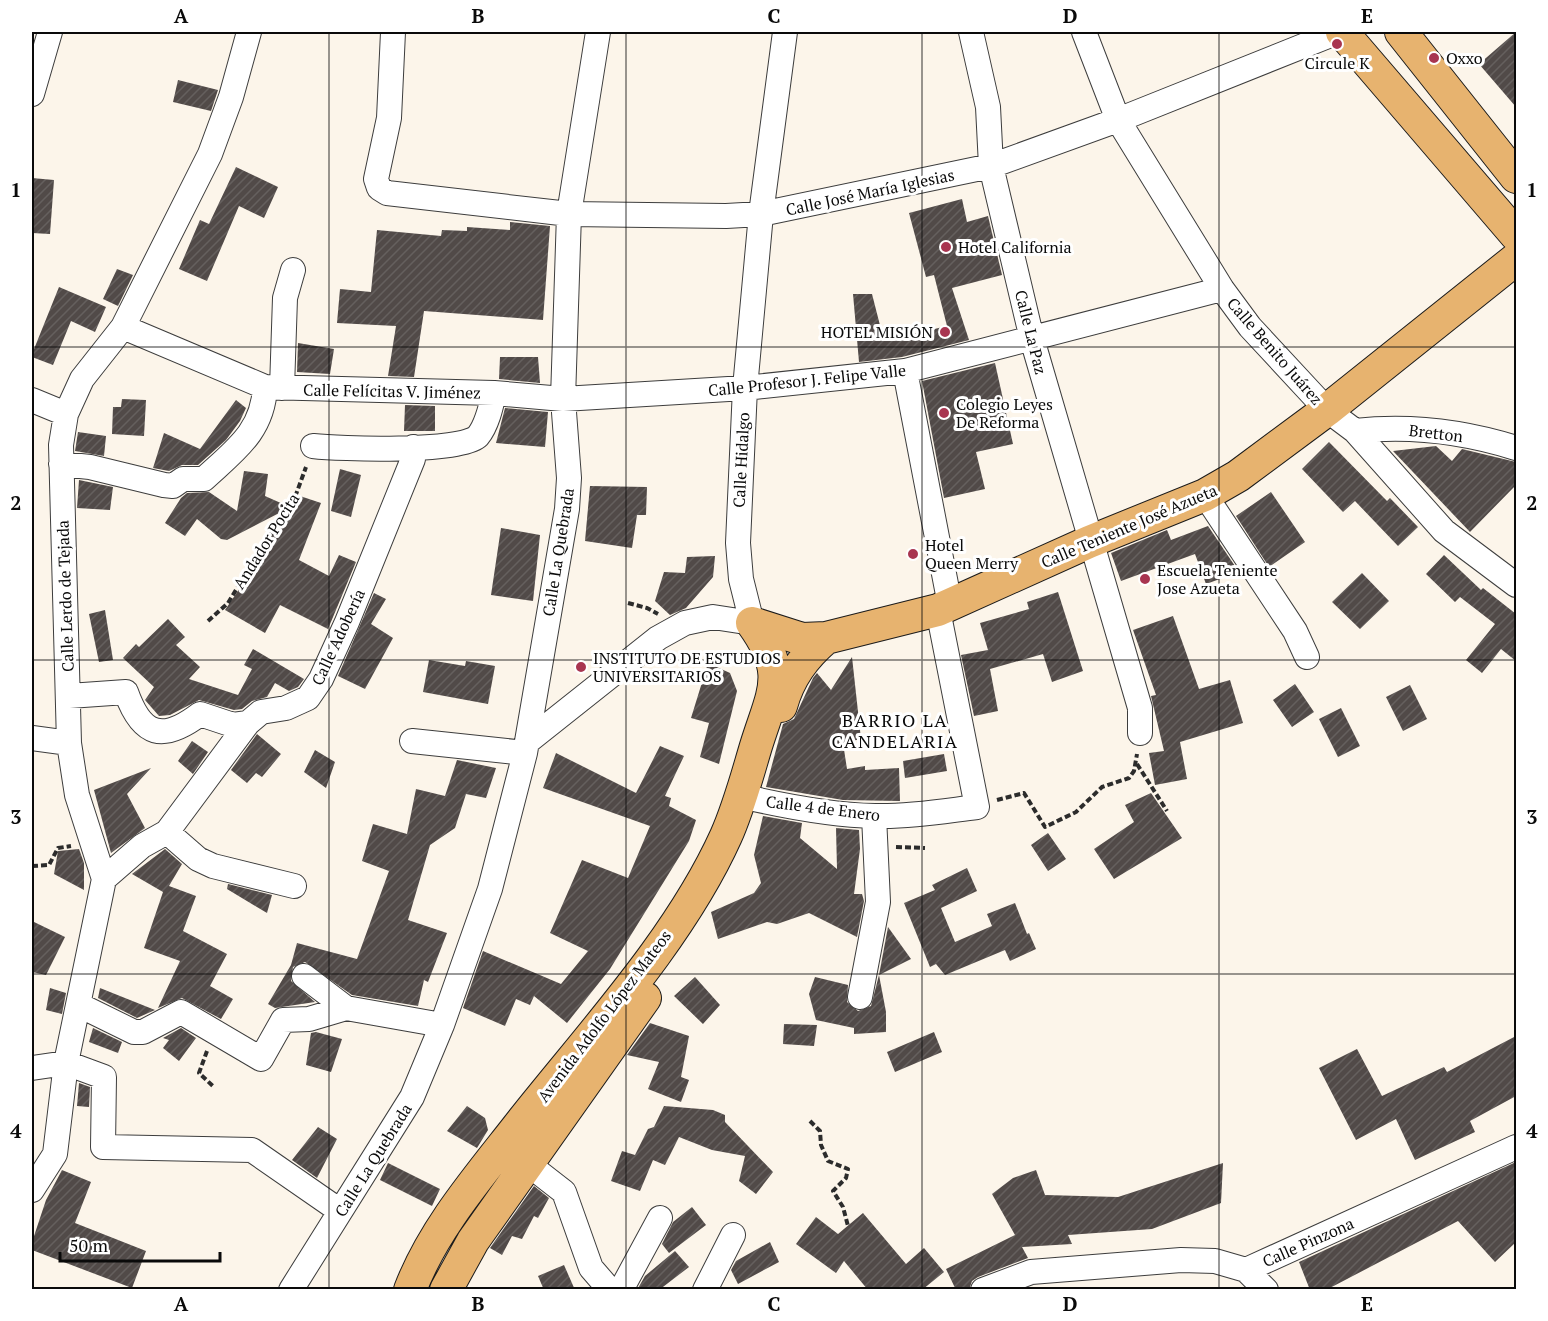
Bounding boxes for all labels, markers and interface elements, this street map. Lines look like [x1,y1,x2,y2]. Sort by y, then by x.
text: A [174,2,189,29]
text: B [472,2,485,29]
text: C [767,2,781,29]
text: D [1063,2,1077,29]
text: E [1361,2,1373,29]
marker: Circule K [1330,37,1344,51]
place label: Oxxo [1446,47,1483,69]
marker: Oxxo [1427,51,1441,65]
place label: Circule K [1305,52,1370,74]
street label: Calle José María Iglesias [784,163,956,221]
text: 1 [10,176,22,203]
text: 1 [1526,176,1538,203]
place label: Hotel California [958,236,1072,258]
marker: Hotel California [939,240,953,254]
street label: Calle La Paz [1010,288,1052,376]
street label: Calle Benito Juárez [1222,293,1328,409]
place label: HOTEL MISIÓN [821,321,933,343]
marker: HOTEL MISIÓN [938,325,952,339]
street label: Calle Profesor J. Felipe Valle [707,359,907,401]
street label: Calle Felícitas V. Jiménez [303,378,481,404]
place label: Colegio Leyes De Reforma [956,393,1053,433]
marker: Colegio Leyes De Reforma [937,406,951,420]
street label: Calle Hidalgo [728,412,754,508]
street label: Bretton [1408,419,1465,447]
street label: Calle Teniente José Azueta [1037,479,1221,573]
street label: Calle La Quebrada [537,486,579,618]
text: 2 [10,489,22,516]
street label: Andador Pocita [228,489,304,593]
text: 2 [1526,489,1538,516]
street label: Calle Lerdo de Tejada [51,520,79,672]
place label: Hotel Queen Merry [925,534,1019,574]
marker: Hotel Queen Merry [906,547,920,561]
place label: Escuela Teniente Jose Azueta [1157,559,1278,599]
marker: Escuela Teniente Jose Azueta [1138,572,1152,586]
street label: Calle Adobería [306,585,370,689]
place label: INSTITUTO DE ESTUDIOS UNIVERSITARIOS [593,647,781,687]
marker: INSTITUTO DE ESTUDIOS UNIVERSITARIOS [574,660,588,674]
district label: BARRIO LA CANDELARIA [831,708,959,753]
street label: Calle 4 de Enero [765,790,882,826]
text: 3 [10,803,22,830]
text: 3 [1526,803,1538,830]
street label: Avenida Adolfo López Mateos [532,926,676,1106]
street label: Calle La Quebrada [329,1099,417,1221]
text: 4 [10,1117,22,1144]
text: 4 [1526,1117,1538,1144]
street label: Calle Pinzona [1259,1212,1357,1272]
scale bar [60,1225,220,1263]
text: 50 m [69,1233,109,1257]
text: A [174,1290,189,1317]
text: B [472,1290,485,1317]
text: C [767,1290,781,1317]
text: D [1063,1290,1077,1317]
text: E [1361,1290,1373,1317]

